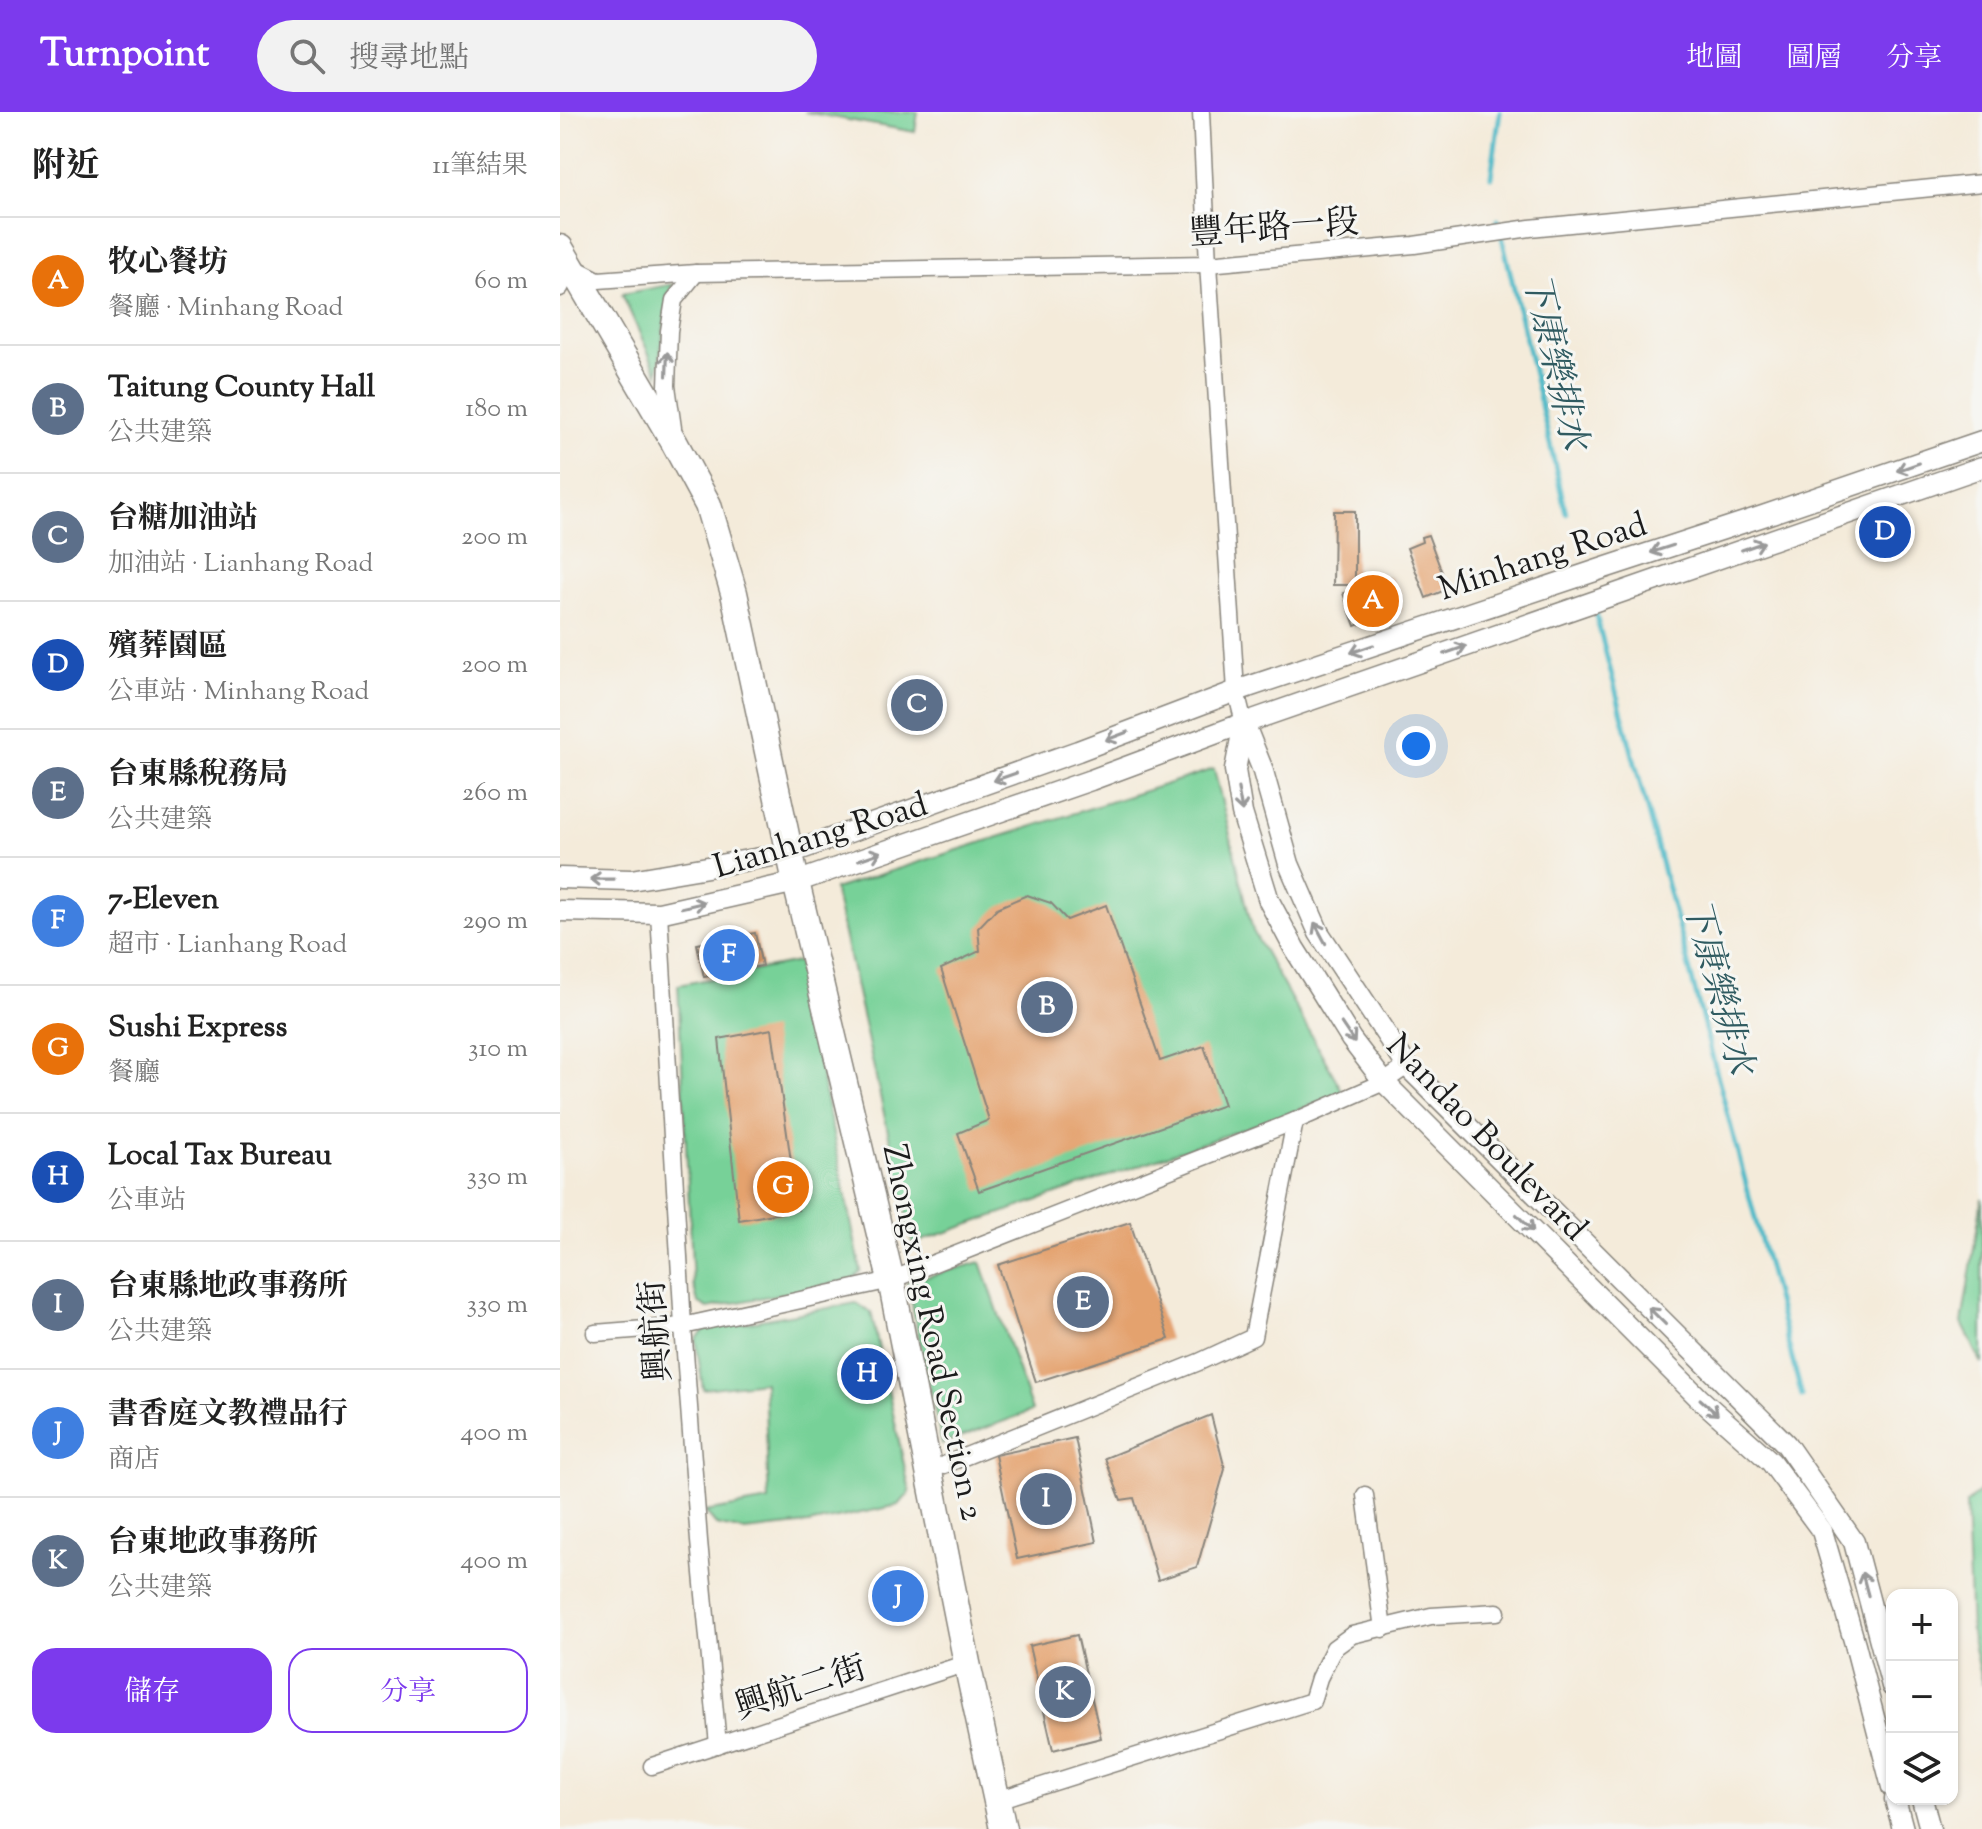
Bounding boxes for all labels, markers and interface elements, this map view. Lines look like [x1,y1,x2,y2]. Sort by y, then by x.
search box [257,20,817,92]
text: Turnpoint [40,29,209,83]
icon: search [285,34,329,78]
text: 搜尋地點 [349,38,469,81]
text: 地圖 [1686,39,1742,79]
text: 圖層 [1786,39,1842,79]
text: 分享 [1886,39,1942,79]
text: 附近 [32,143,100,192]
text: 11筆結果 [432,148,528,185]
street label: 豐年路一段 [1188,199,1361,260]
text: 牧心餐坊 [108,242,228,285]
text: A [47,263,69,300]
text: 60 m [474,263,528,300]
water label: 下康樂排水 [1508,268,1599,458]
text: 餐廳 · Minhang Road [108,290,343,327]
one-way arrow [660,351,675,378]
text: Taitung County Hall [108,367,375,410]
text: B [50,391,66,428]
text: 180 m [465,391,528,428]
text: 公共建築 [108,415,212,452]
one-way arrow [1896,460,1921,475]
text: 台糖加油站 [108,498,258,541]
street label: Minhang Road [1432,502,1654,615]
pin: D [1859,502,1911,562]
text: C [48,519,68,556]
text: 200 m [461,519,528,556]
one-way arrow [1740,537,1765,552]
one-way arrow [1649,542,1675,557]
text: 加油站 · Lianhang Road [108,546,373,583]
pin: A [1347,571,1399,631]
text: 殯葬園區 [108,626,228,669]
one-way arrow [1442,641,1467,656]
one-way arrow [1350,642,1375,657]
text: D [48,647,68,684]
text: 200 m [461,647,528,684]
text: 公車站 · Minhang Road [108,674,369,711]
pin: C [891,675,943,735]
your location [1396,726,1436,766]
one-way arrow [1105,730,1130,744]
text: 台東縣稅務局 [108,754,288,797]
one-way arrow [993,771,1018,785]
text: E [50,775,66,812]
text: 260 m [462,775,528,812]
street label: Lianhang Road [708,782,934,893]
one-way arrow [1233,786,1248,812]
text: 公共建築 [108,802,212,839]
one-way arrow [857,848,882,863]
one-way arrow [589,871,616,887]
text: 7-Eleven [108,879,219,922]
water label: 下康樂排水 [1668,893,1765,1084]
one-way arrow [680,897,705,912]
text: F [51,903,65,940]
text: 290 m [462,903,528,940]
one-way arrow [1312,922,1328,946]
pin: F [703,925,755,985]
text: 超市 · Lianhang Road [108,927,347,964]
pin: B [1021,977,1073,1037]
text: Sushi Express [108,1007,287,1050]
one-way arrow [1340,1022,1357,1044]
street label: Nandao Boulevard [1373,1024,1597,1253]
text: G [47,1031,69,1068]
text: 310 m [468,1031,528,1068]
text: 餐廳 [108,1055,160,1092]
text: Local Tax Bureau [108,1135,332,1178]
street label: Zhongxing Road Section 2 [868,1140,995,1525]
pin: G [757,1157,809,1217]
text: H [48,1159,68,1196]
text: 330 m [466,1159,528,1196]
text: 公車站 [108,1183,186,1220]
one-way arrow [1515,1213,1534,1232]
text: 台東縣地政事務所 [108,1266,348,1309]
pin: E [1057,1272,1109,1332]
street label: 興航街 [629,1278,685,1383]
text: I [54,1287,62,1324]
text: 330 m [466,1287,528,1324]
one-way arrow [1648,1307,1667,1326]
text: 公共建築 [108,1314,212,1351]
pin: H [841,1344,893,1404]
text: 書香庭文教禮品行 [108,1394,348,1437]
one-way arrow [1698,1398,1718,1416]
text: J [54,1415,62,1452]
text: 400 m [461,1415,528,1452]
text: 商店 [108,1442,160,1479]
pin: I [1020,1469,1072,1529]
text: 台東地政事務所 [108,1522,318,1565]
text: K [49,1543,67,1580]
text: 400 m [461,1543,528,1580]
pin: J [872,1566,924,1626]
text: 公共建築 [108,1570,212,1607]
one-way arrow [1856,1571,1871,1597]
map controls [1886,1589,1958,1805]
button: + [1886,1589,1958,1661]
street label: 興航二街 [729,1645,873,1734]
button: 儲存 [32,1648,272,1733]
button: 分享 [288,1648,528,1733]
button: − [1886,1661,1958,1733]
pin: K [1039,1662,1091,1722]
button: layers [1886,1733,1958,1805]

